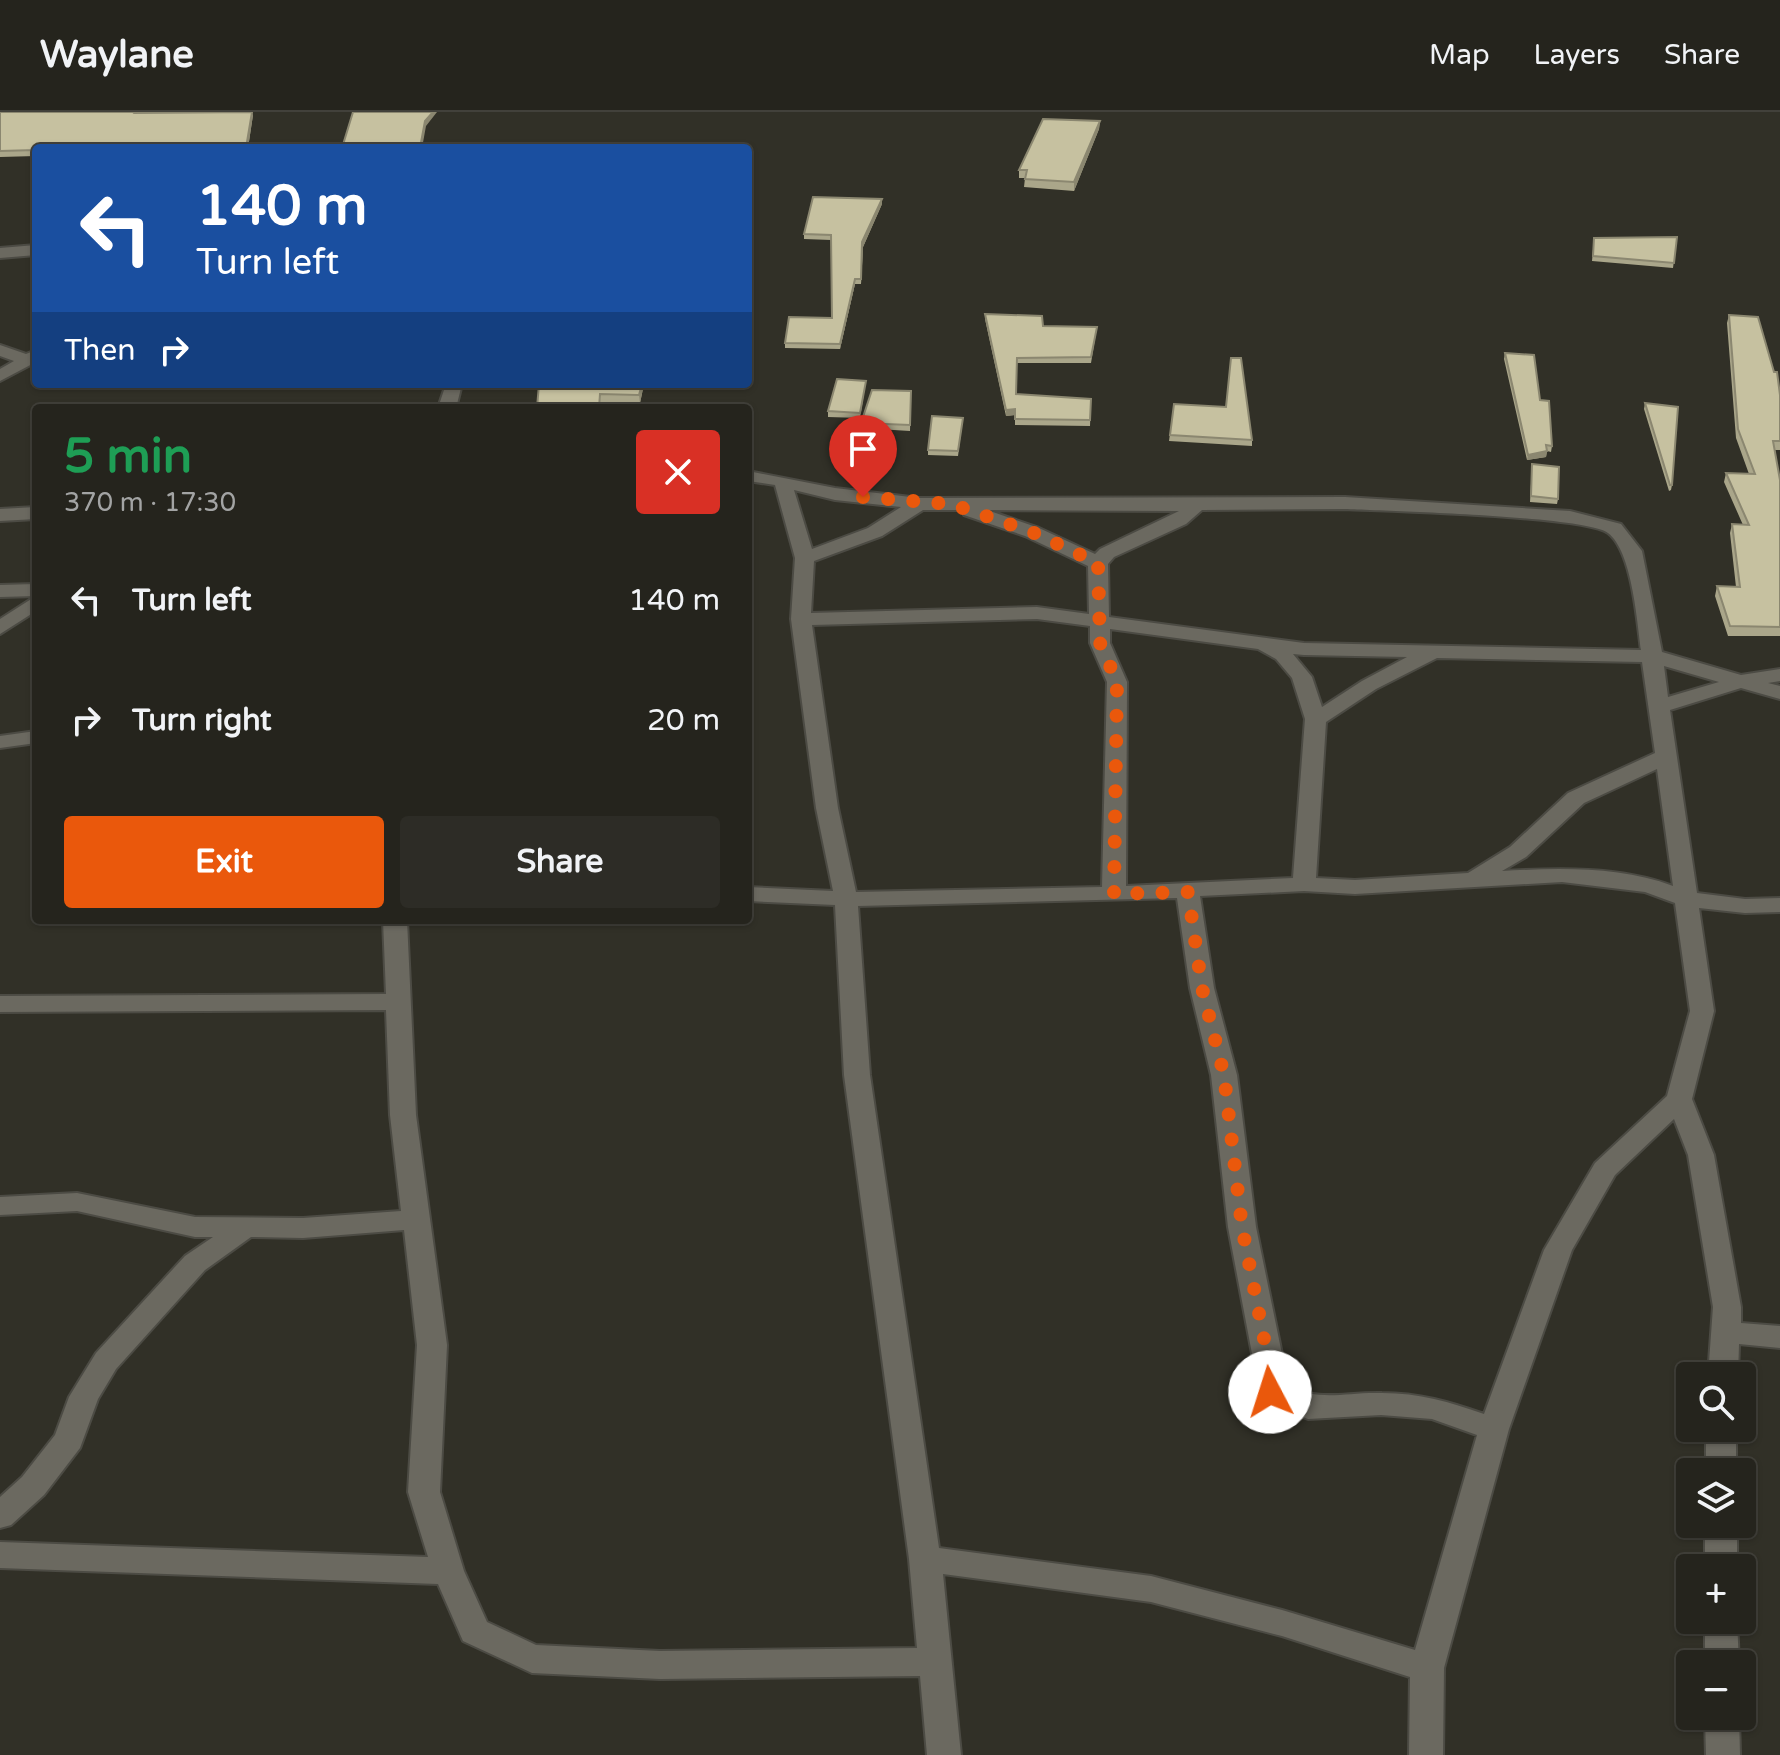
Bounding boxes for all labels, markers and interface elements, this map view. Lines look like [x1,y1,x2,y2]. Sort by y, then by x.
text: Waylane [40,32,194,78]
text: Map [1429,38,1490,72]
text: Layers [1534,38,1620,72]
text: Share [1664,38,1740,72]
text: 140 m [196,173,367,240]
icon: left [64,176,168,280]
text: Turn left [196,241,339,284]
icon: right [152,328,196,372]
text: Then [64,332,136,369]
pin [829,415,897,497]
icon: arrive [841,427,885,471]
text: 5 min [64,428,192,486]
button: close [636,430,720,514]
text: 370 m · 17:30 [64,487,236,518]
icon: left [64,578,108,622]
text: Turn left [132,582,251,619]
text: 140 m [628,582,720,619]
icon: right [64,698,108,742]
text: Turn right [132,702,272,739]
text: 20 m [647,702,720,739]
button: Exit [64,816,384,908]
button: Share [400,816,720,908]
position arrow [1228,1350,1312,1434]
map controls [1676,1362,1756,1730]
button: search [1676,1362,1756,1442]
button: layers [1676,1458,1756,1538]
button: + [1676,1554,1756,1634]
button: − [1676,1650,1756,1730]

